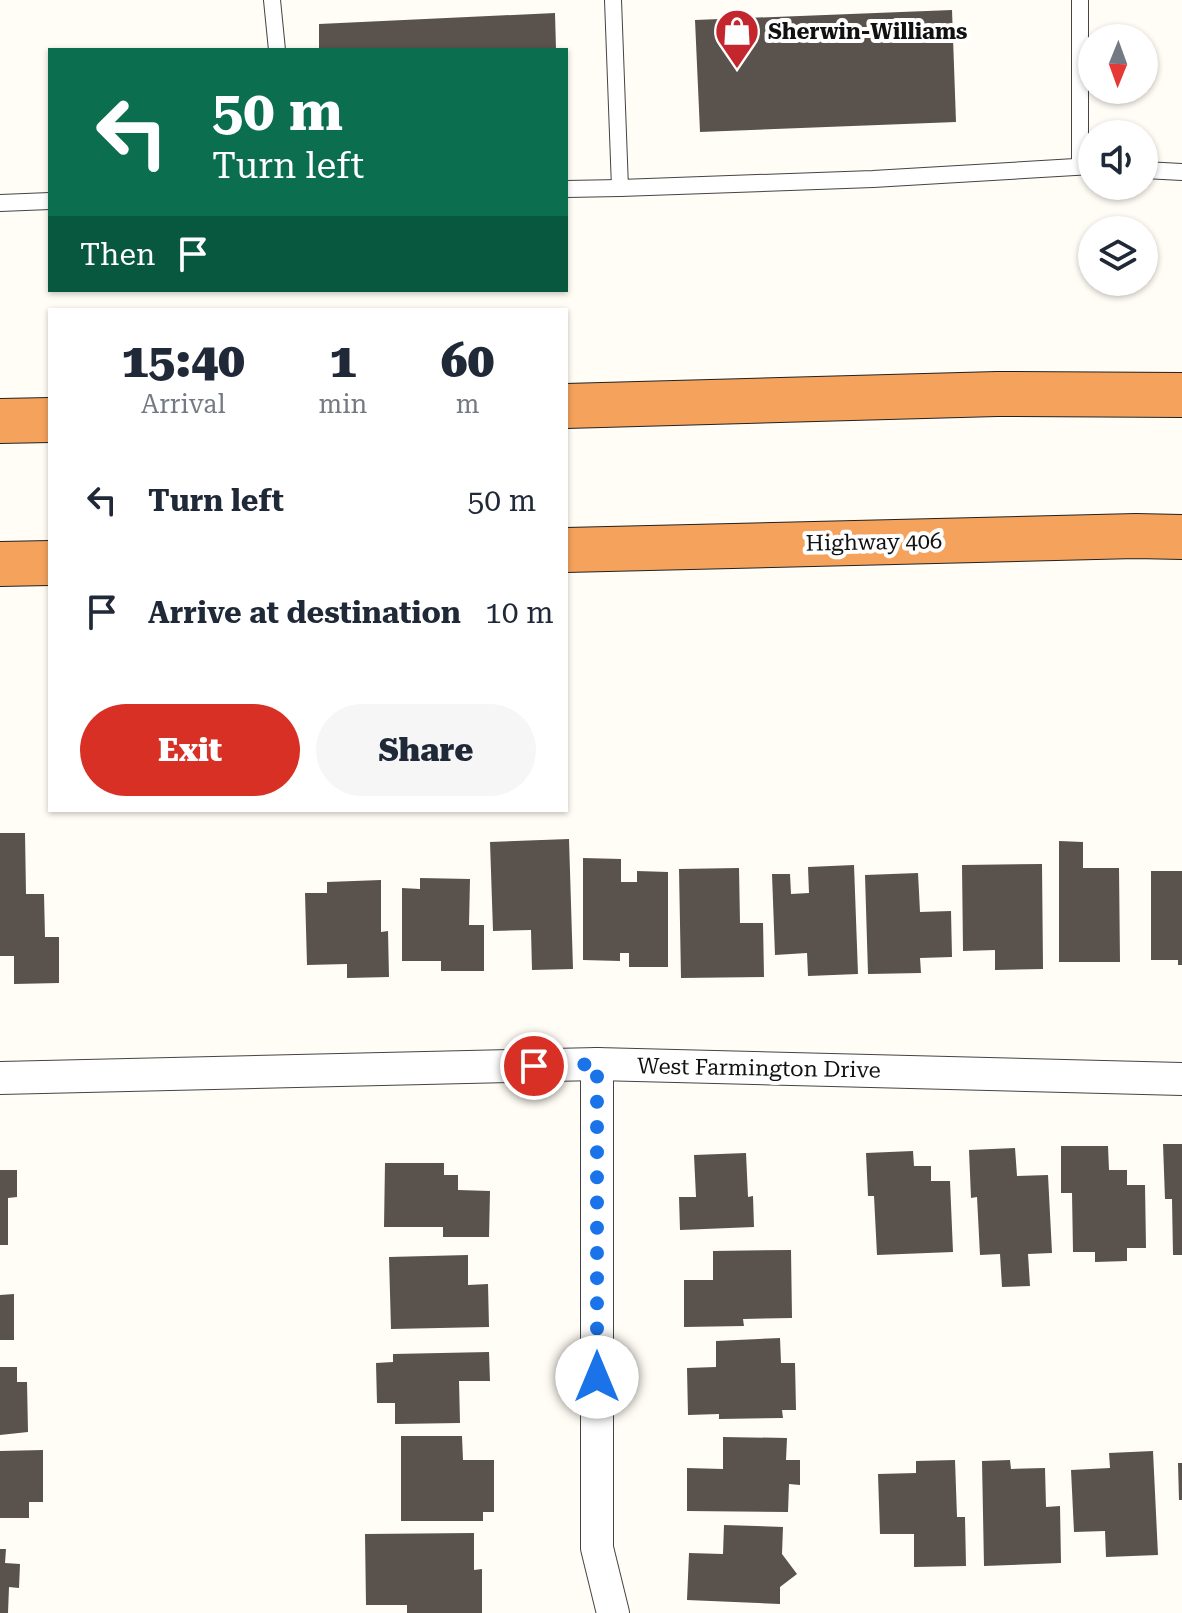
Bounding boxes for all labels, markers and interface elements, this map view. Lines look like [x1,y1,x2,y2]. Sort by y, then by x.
shop icon: Sherwin-Williams [713,7,761,70]
place label: Sherwin-Williams [768,19,967,44]
north arrow [1078,24,1158,104]
map controls [1078,24,1158,296]
text: 50 m [212,78,343,144]
icon: left [80,80,184,184]
button: sound [1078,120,1158,200]
text: Turn left [212,145,364,187]
button: layers [1078,216,1158,296]
icon: arrive [171,232,215,276]
text: Then [80,237,155,272]
text: 15:40 [121,333,245,389]
text: 1 [329,333,356,389]
text: 60 [441,333,494,389]
text: Arrival [141,389,225,419]
text: min [318,389,367,419]
text: m [456,389,479,419]
icon: left [80,478,124,522]
text: Turn left [148,483,284,518]
text: 50 m [467,483,536,518]
street label: Highway 406 [805,528,943,556]
icon: arrive [80,590,124,634]
text: Arrive at destination [148,595,461,630]
text: 10 m [485,595,554,630]
button: Exit [80,704,300,796]
button: Share [316,704,536,796]
pin [500,1032,568,1100]
icon: arrive [512,1044,556,1088]
street label: West Farmington Drive [637,1053,881,1083]
position arrow [555,1335,639,1419]

